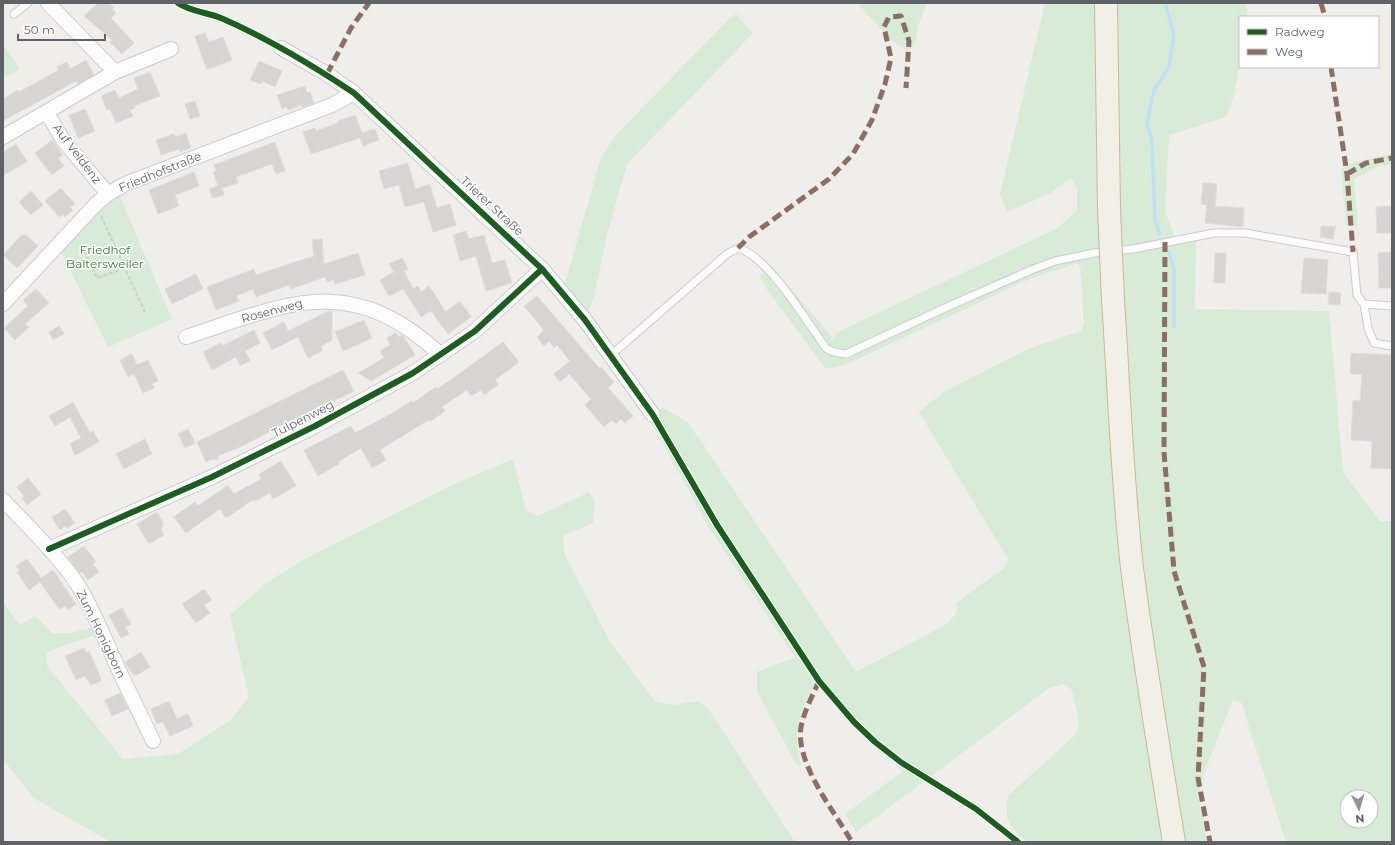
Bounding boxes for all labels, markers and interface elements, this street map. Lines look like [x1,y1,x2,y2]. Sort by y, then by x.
scale bar [18,16,105,42]
legend [1239,16,1379,68]
text: 50 m [24,22,55,37]
text: Radweg [1275,24,1325,39]
text: Weg [1275,44,1303,59]
street label: Auf Veldenz [50,121,105,187]
street label: Friedhofstraße [116,148,203,195]
street label: Trierer Straße [458,173,527,239]
park label: Friedhof Baltersweiler [66,242,144,271]
street label: Rosenweg [239,295,304,326]
street label: Tulpenweg [269,397,336,440]
street label: Zum Honigborn [73,587,129,681]
north arrow [1339,789,1379,829]
text: N [1355,812,1365,826]

